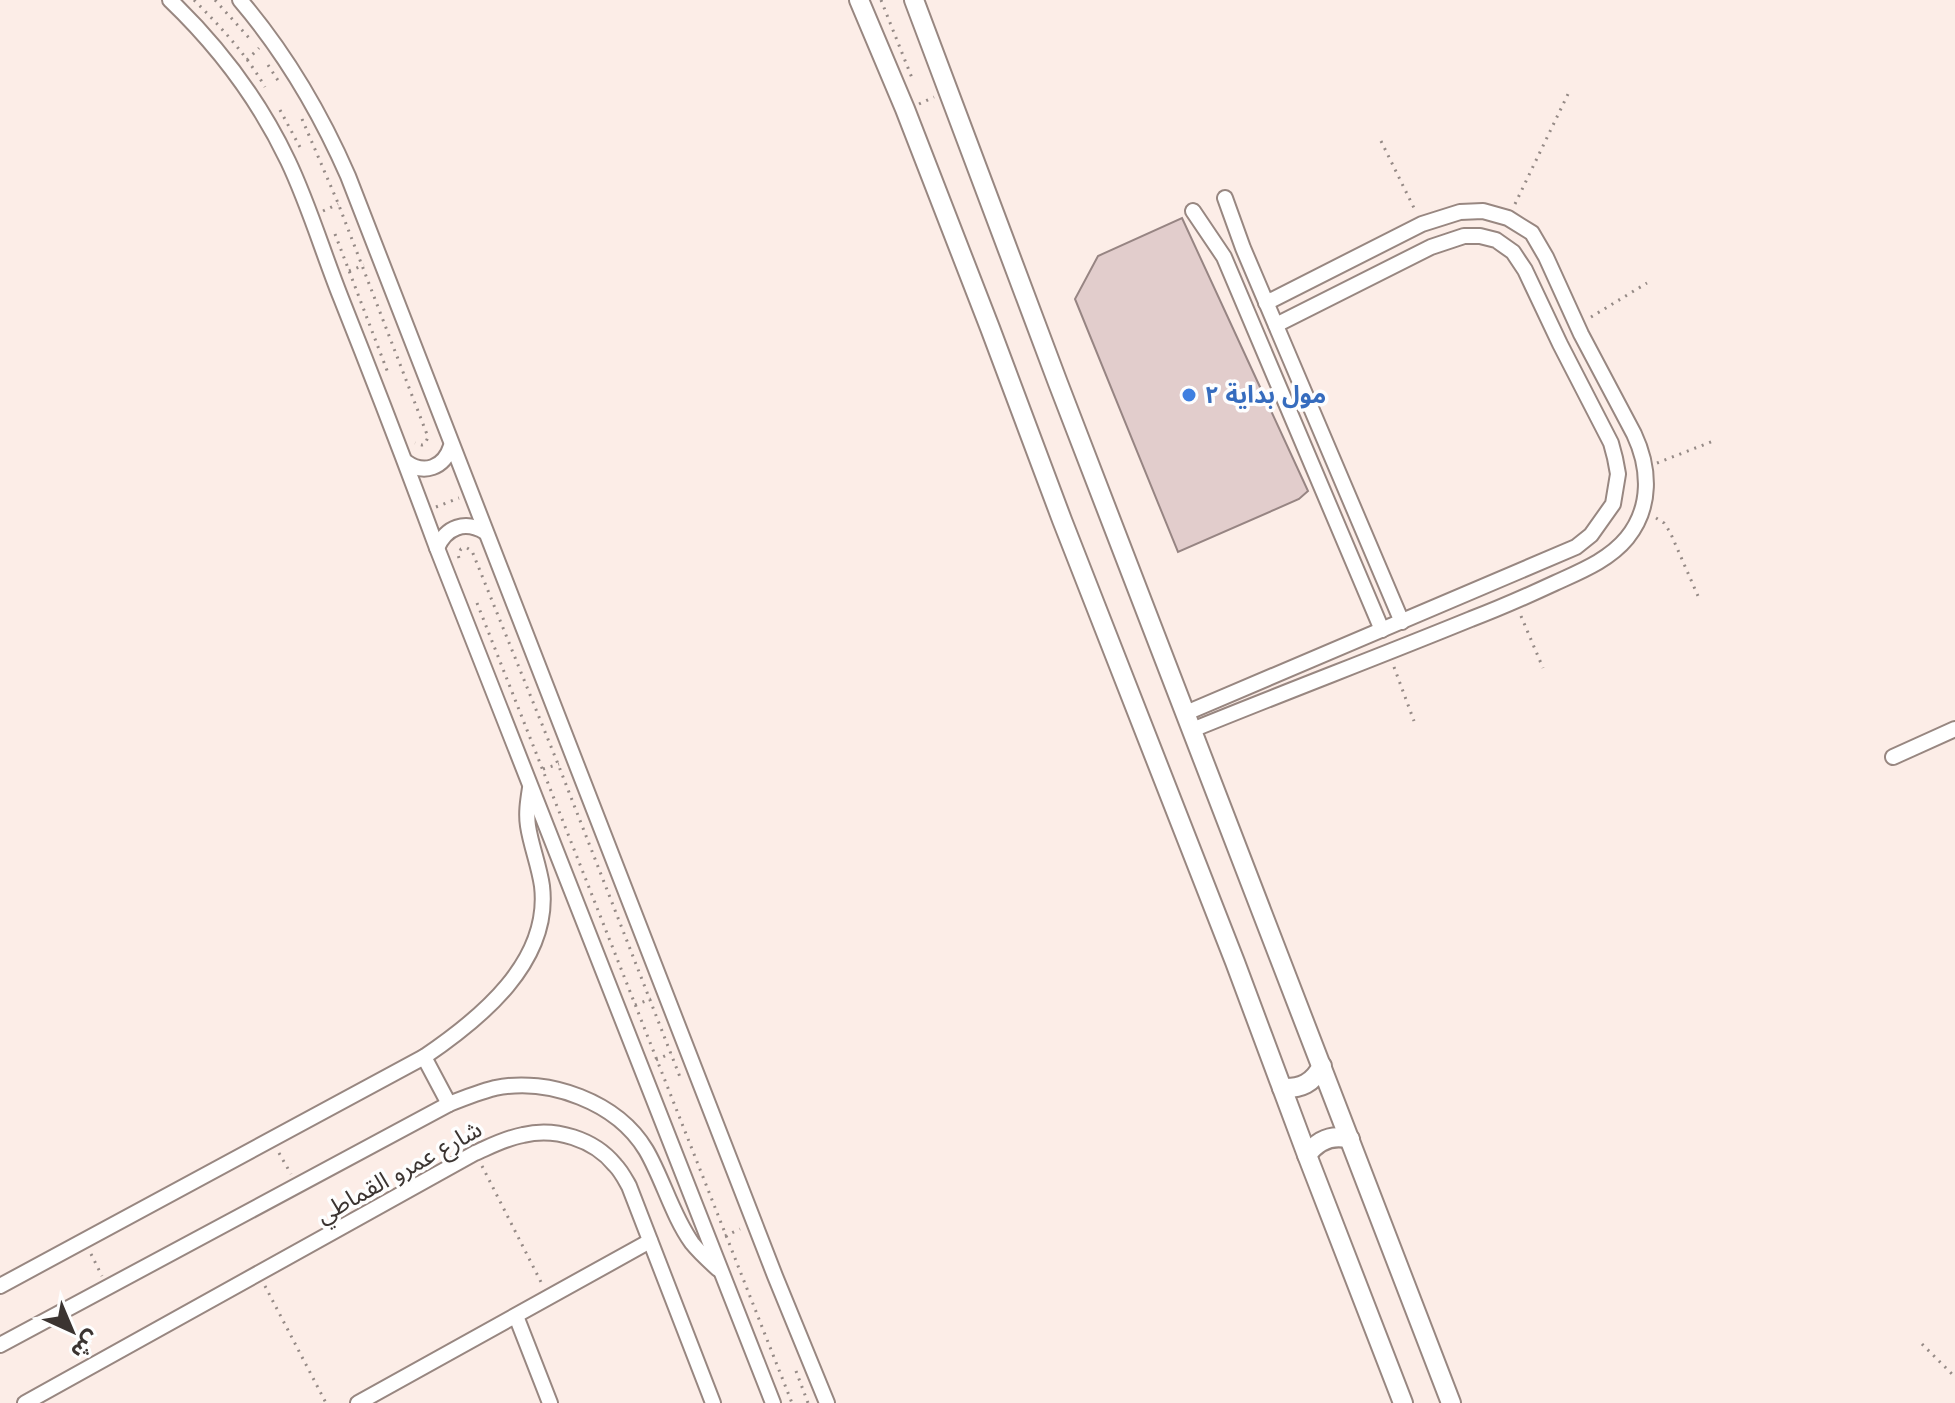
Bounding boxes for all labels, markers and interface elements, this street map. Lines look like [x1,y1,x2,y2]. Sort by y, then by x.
place label: مول بداية ۲ [1205,381,1326,409]
marker: مول بداية ۲ [1180,386,1198,404]
street label: شارع عمرو القماطي [311,1115,489,1233]
north arrow [32,1291,112,1371]
text: ش [66,1326,105,1364]

